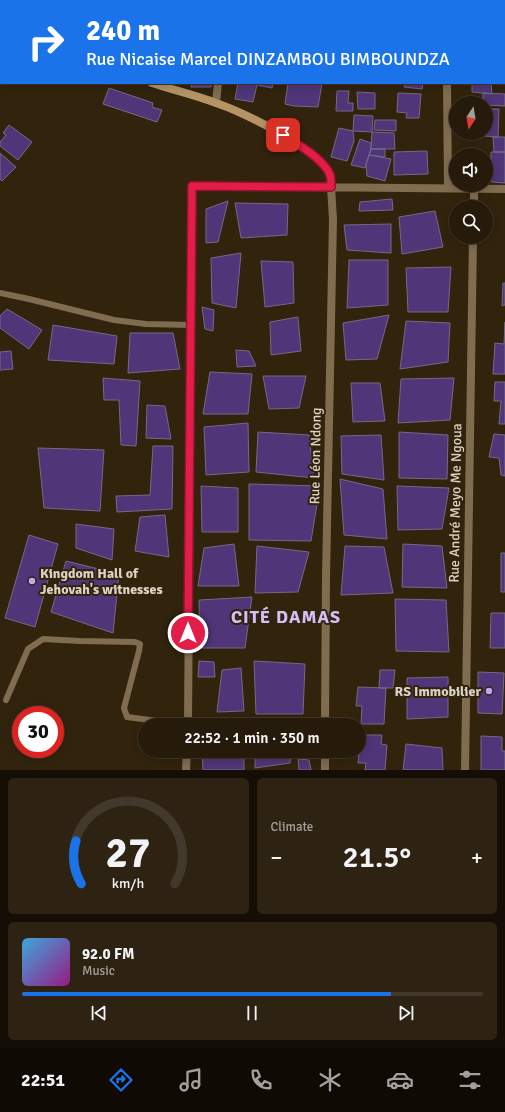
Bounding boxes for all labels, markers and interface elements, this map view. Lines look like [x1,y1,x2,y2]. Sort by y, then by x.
text: 240 m [86,14,160,48]
icon: right [20,16,72,68]
text: Rue Nicaise Marcel DINZAMBOU BIMBOUNDZA [86,48,450,70]
north arrow [449,96,493,140]
map controls [449,96,493,244]
pin [266,118,300,152]
icon: arrive [272,124,294,146]
button: sound [449,148,493,192]
button: search [449,200,493,244]
street label: Rue Léon Ndong [306,407,325,505]
street label: Rue André Meyo Me Ngoua [446,423,465,583]
place label: Kingdom Hall of Jehovah's witnesses [40,565,163,598]
marker: Kingdom Hall of Jehovah's witnesses [27,576,37,586]
district label: CITÉ DAMAS [231,606,341,628]
position arrow [167,612,209,654]
place label: RS Immobilier [395,683,481,700]
marker: RS Immobilier [484,686,494,696]
speed limit sign: 30 [12,706,64,758]
text: 22:52 · 1 min · 350 m [185,729,319,747]
text: Climate [271,819,313,835]
text: 27 [106,828,151,879]
text: 21.5° [343,839,411,876]
text: − [271,844,282,871]
text: + [471,844,483,871]
text: km/h [112,875,144,892]
text: 92.0 FM [82,945,134,963]
text: Music [82,963,115,979]
icon: previous [88,1002,110,1024]
icon: pause [241,1002,263,1024]
icon: next [395,1002,417,1024]
icon: directions [107,1066,135,1094]
icon: music [177,1066,205,1094]
icon: phone [247,1066,275,1094]
icon: climate [316,1066,344,1094]
icon: car [386,1066,414,1094]
icon: filters [456,1066,484,1094]
text: 22:51 [21,1069,65,1091]

